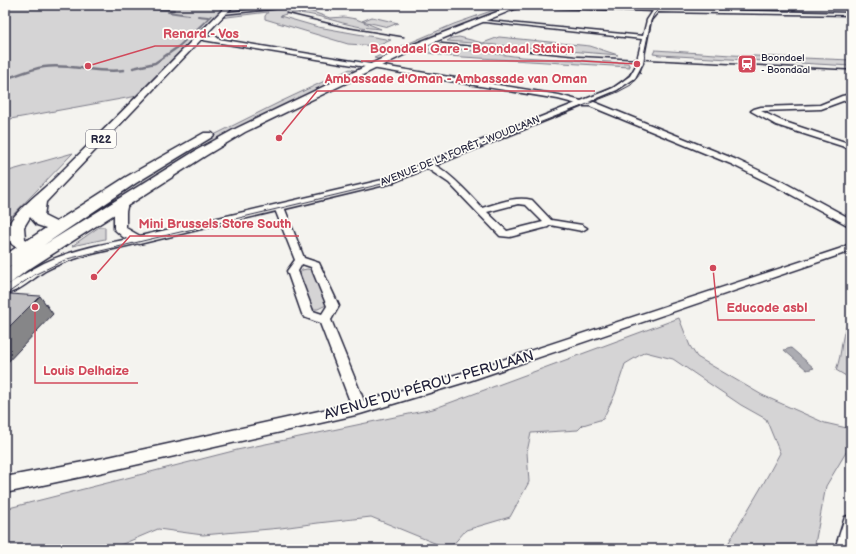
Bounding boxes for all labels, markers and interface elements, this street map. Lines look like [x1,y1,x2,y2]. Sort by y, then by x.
callout: Renard - Vos [155,21,247,46]
text: Renard - Vos [163,26,239,42]
callout: Boondael Gare - Boondaal Station [361,36,582,61]
text: Boondael Gare - Boondaal Station [370,41,574,57]
place label: Boondael - Boondaal [761,52,810,76]
station icon: Boondael - Boondaal [736,53,758,75]
callout: Ambassade d'Oman - Ambassade van Oman [317,66,595,91]
text: Ambassade d'Oman - Ambassade van Oman [324,71,587,87]
street label: AVENUE DE LA FORÊT - WOUDLAAN [378,113,542,189]
road number: R22 [86,130,116,148]
callout: Mini Brussels Store South [130,211,299,236]
text: Mini Brussels Store South [139,216,291,232]
callout: Educode asbl [718,295,815,320]
text: Educode asbl [727,300,807,316]
street label: AVENUE DU PÉROU - PERULAAN [322,346,536,423]
callout: Louis Delhaize [35,358,138,383]
text: Louis Delhaize [43,363,130,379]

